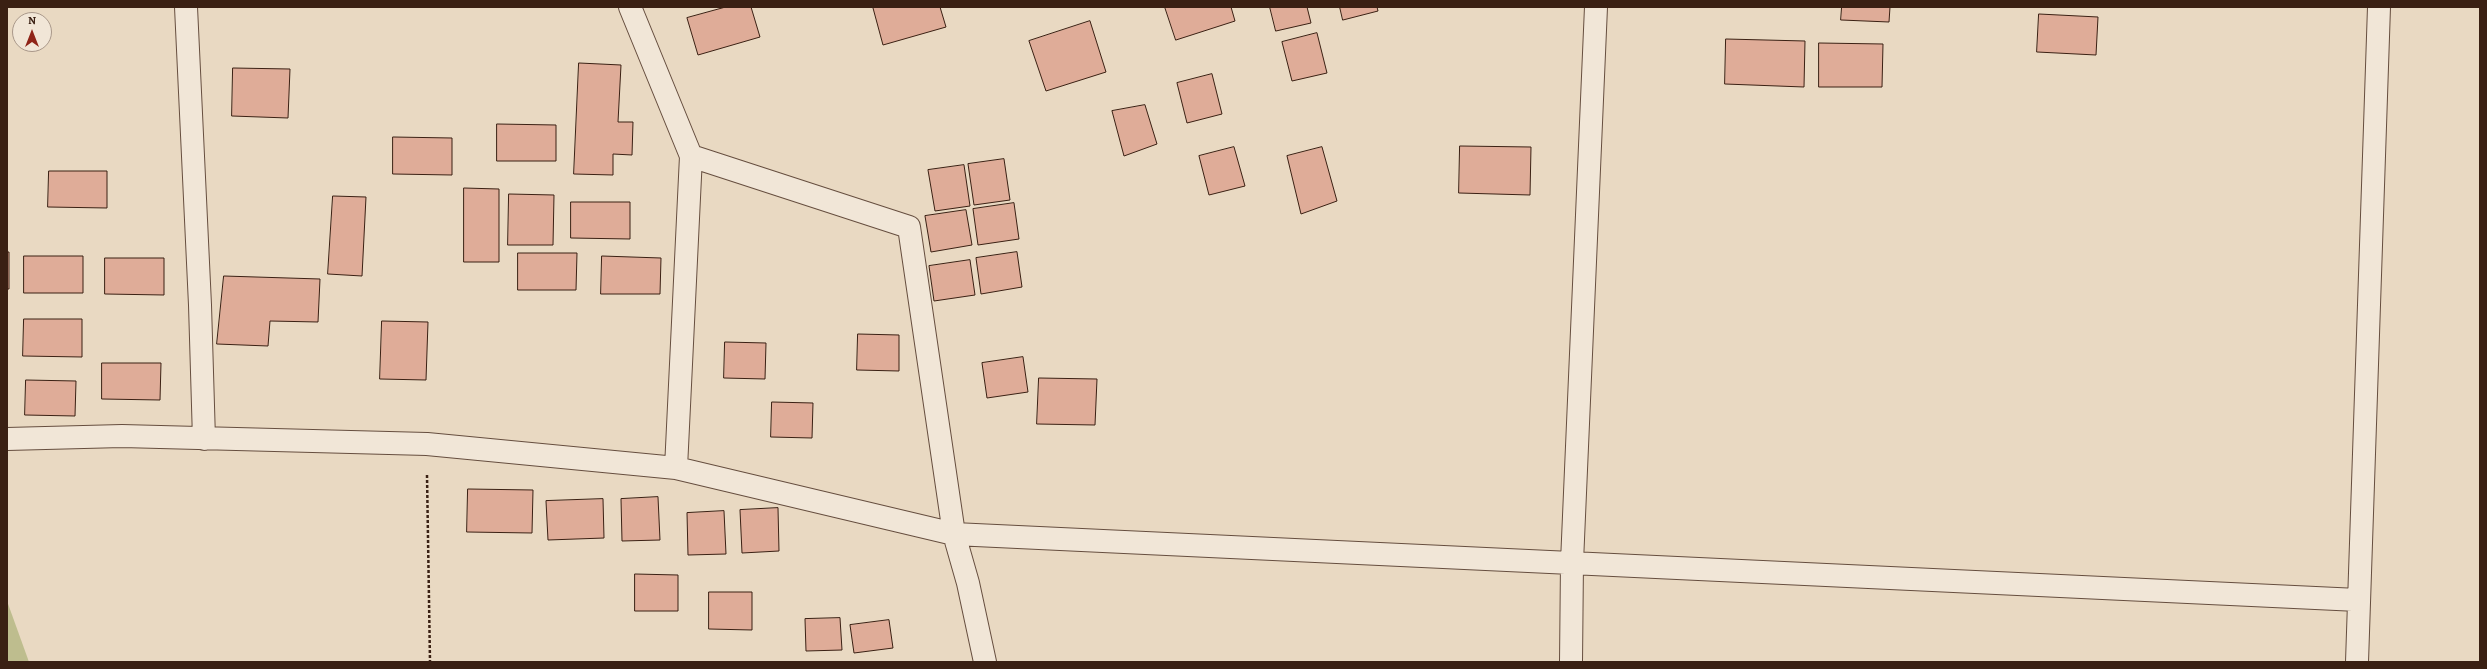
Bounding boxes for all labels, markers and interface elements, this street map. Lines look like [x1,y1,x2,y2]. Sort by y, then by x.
north arrow [12,12,52,52]
text: N [28,13,36,28]

